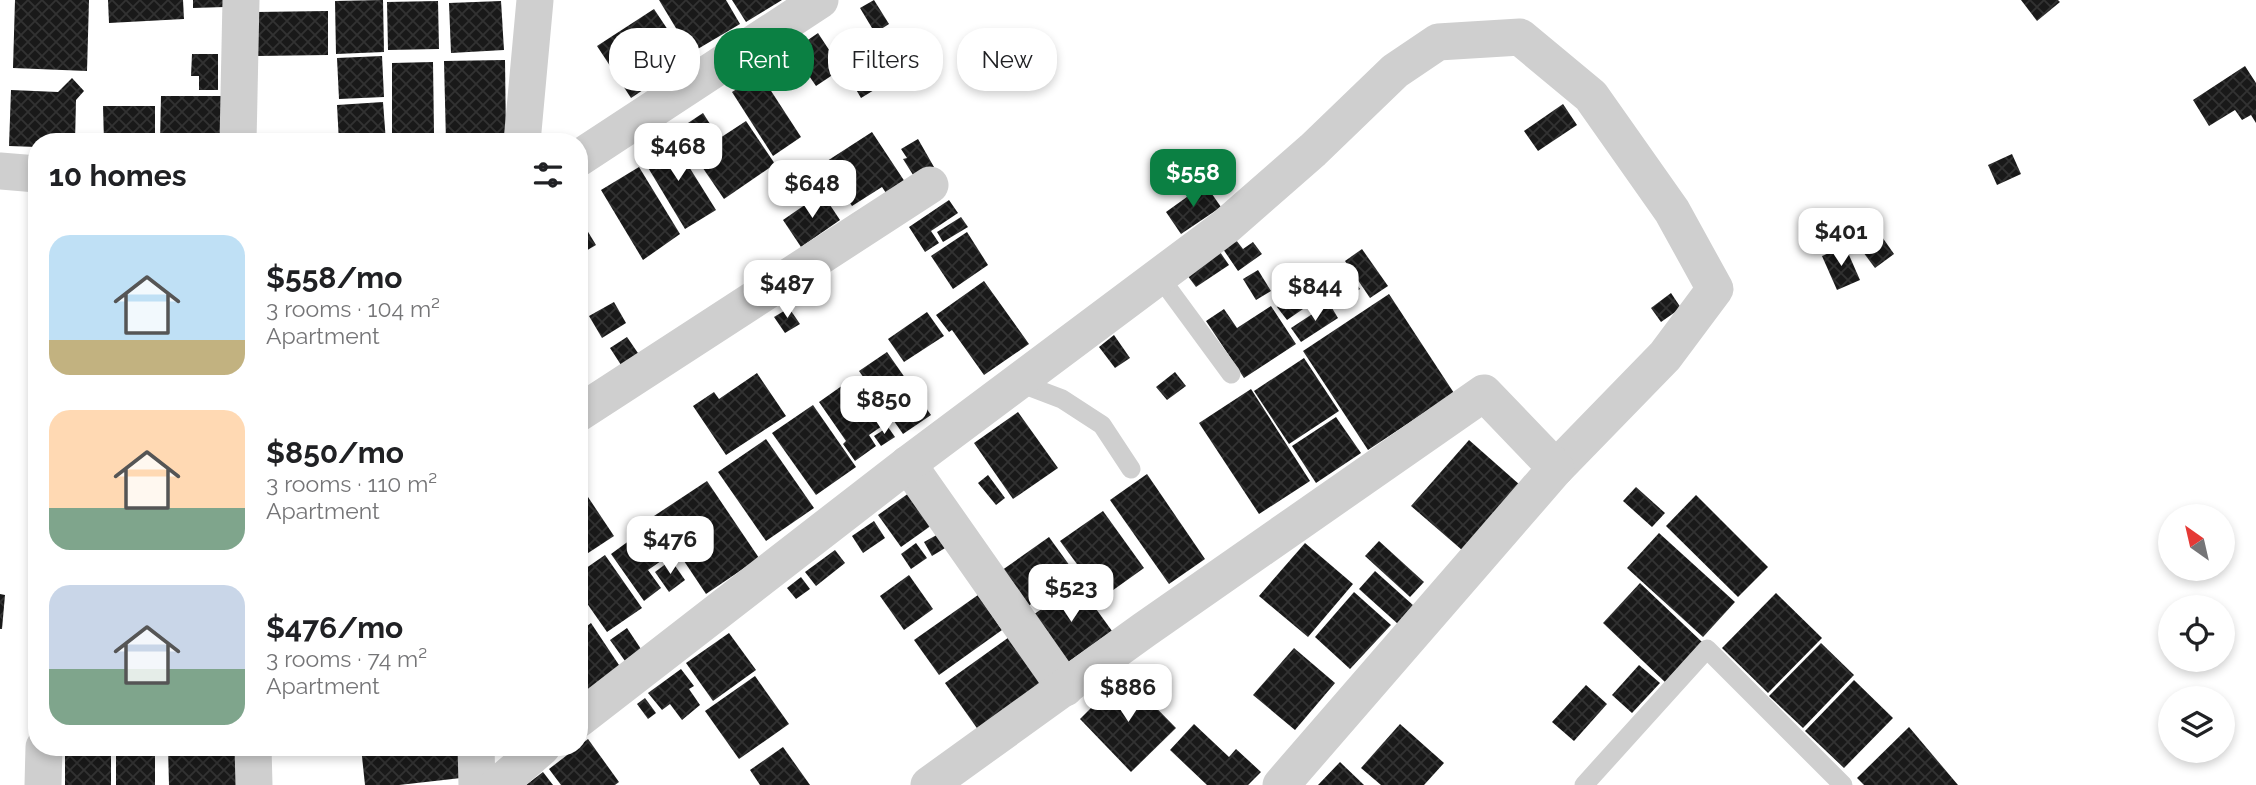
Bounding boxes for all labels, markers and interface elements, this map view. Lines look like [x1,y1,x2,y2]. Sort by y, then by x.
chip: Buy [609,28,700,91]
chip: Rent [714,28,814,91]
chip: Filters [828,28,943,91]
chip: New [957,28,1057,91]
pin: $468 [637,124,719,183]
text: $468 [650,132,706,159]
pin: $558 [1152,150,1234,209]
icon: filters [529,156,567,194]
text: 10 homes [49,158,186,193]
text: $558 [1166,158,1220,185]
pin: $648 [771,160,853,220]
text: $648 [784,169,840,196]
pin: $401 [1800,208,1882,268]
text: $401 [1814,217,1868,244]
text: $558/mo [266,260,402,295]
pin: $487 [746,260,828,320]
icon: home [105,263,189,347]
pin: $844 [1274,264,1356,323]
text: $487 [760,269,814,296]
text: $844 [1288,272,1342,299]
text: 3 rooms · 104 m² [266,295,440,322]
text: Apartment [266,322,380,349]
pin: $850 [843,376,925,436]
text: $850 [856,385,912,412]
text: $850/mo [266,435,404,470]
icon: home [105,438,189,522]
text: 3 rooms · 110 m² [266,470,437,497]
text: Apartment [266,497,380,524]
north arrow [2158,504,2235,581]
map controls [2158,504,2235,763]
pin: $476 [629,516,711,576]
text: $476 [643,525,697,552]
pin: $523 [1030,564,1112,624]
text: $523 [1044,573,1098,600]
button: locate [2158,595,2235,672]
text: $476/mo [266,610,403,645]
icon: home [105,613,189,697]
text: 3 rooms · 74 m² [266,645,427,672]
pin: $886 [1087,664,1169,724]
text: Apartment [266,672,380,699]
text: $886 [1100,673,1156,700]
button: layers [2158,686,2235,763]

